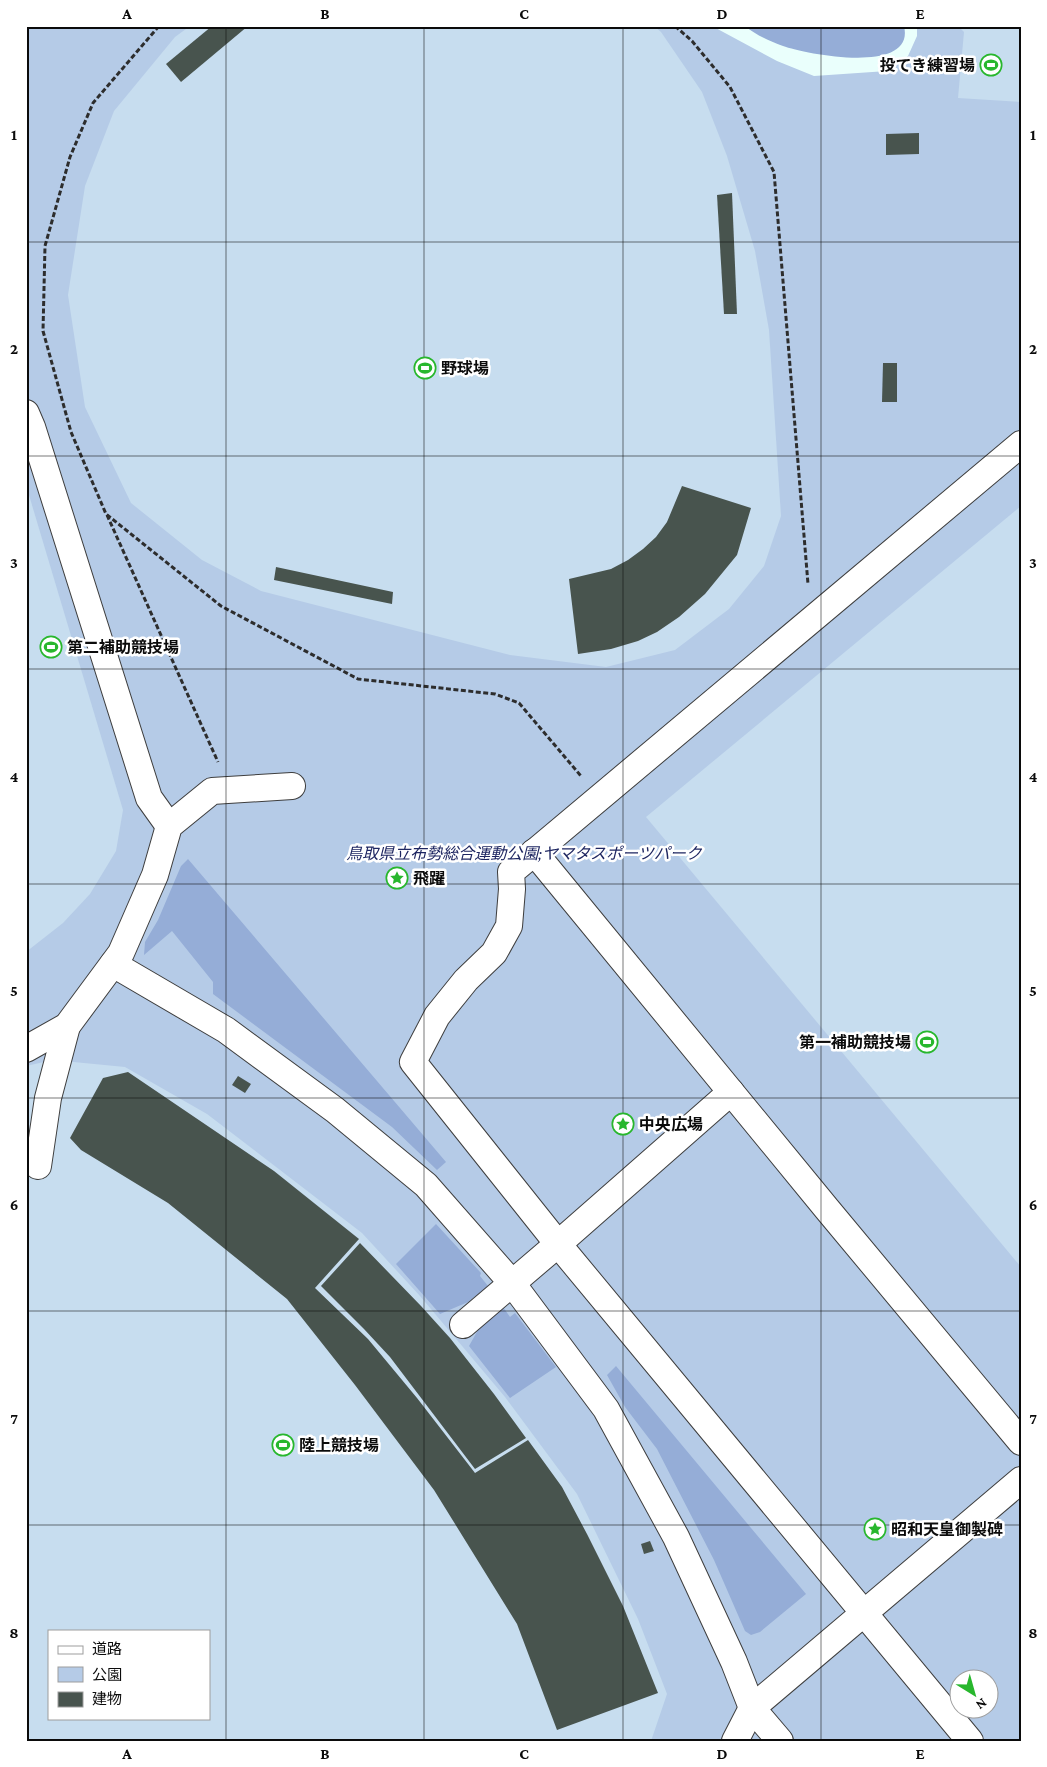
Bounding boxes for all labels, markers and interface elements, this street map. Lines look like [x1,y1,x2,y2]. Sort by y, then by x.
text: A [121,5,132,22]
text: B [320,5,330,22]
text: C [519,5,529,22]
text: D [716,5,728,22]
text: E [915,5,925,22]
sports icon: 投てき練習場 [979,53,1003,77]
place label: 投てき練習場 [879,57,975,74]
text: 1 [11,126,17,143]
text: 1 [1030,126,1036,143]
text: 2 [10,340,18,357]
text: 2 [1029,340,1037,357]
sports icon: 野球場 [413,356,437,380]
place label: 野球場 [441,360,489,377]
text: 3 [10,554,18,571]
text: 3 [1029,554,1037,571]
sports icon: 第二補助競技場 [39,635,63,659]
place label: 第二補助競技場 [67,639,179,656]
text: 4 [10,768,19,785]
text: 4 [1029,768,1038,785]
park label: 鳥取県立布勢総合運動公園;ヤマタスポーツパーク [346,845,703,862]
place icon: 飛躍 [385,866,409,890]
place label: 飛躍 [413,870,445,887]
text: 5 [10,982,18,999]
text: 5 [1029,982,1037,999]
sports icon: 第一補助競技場 [915,1030,939,1054]
place label: 第一補助競技場 [799,1034,911,1051]
place icon: 中央広場 [611,1112,635,1136]
place label: 中央広場 [639,1116,703,1133]
text: 6 [10,1196,18,1213]
text: 6 [1029,1196,1037,1213]
text: 7 [10,1410,18,1427]
text: 7 [1029,1410,1037,1427]
sports icon: 陸上競技場 [271,1433,295,1457]
place label: 陸上競技場 [299,1437,379,1454]
place icon: 昭和天皇御製碑 [863,1517,887,1541]
place label: 昭和天皇御製碑 [891,1520,1003,1538]
text: 8 [9,1624,19,1641]
text: 8 [1028,1624,1038,1641]
legend [48,1630,210,1720]
text: 道路 [92,1641,122,1657]
text: 公園 [92,1667,122,1683]
north arrow [950,1670,1000,1720]
text: 建物 [92,1691,122,1707]
text: N [973,1695,990,1714]
text: A [121,1745,132,1762]
text: B [320,1745,330,1762]
text: C [519,1745,529,1762]
text: D [716,1745,728,1762]
text: E [915,1745,925,1762]

